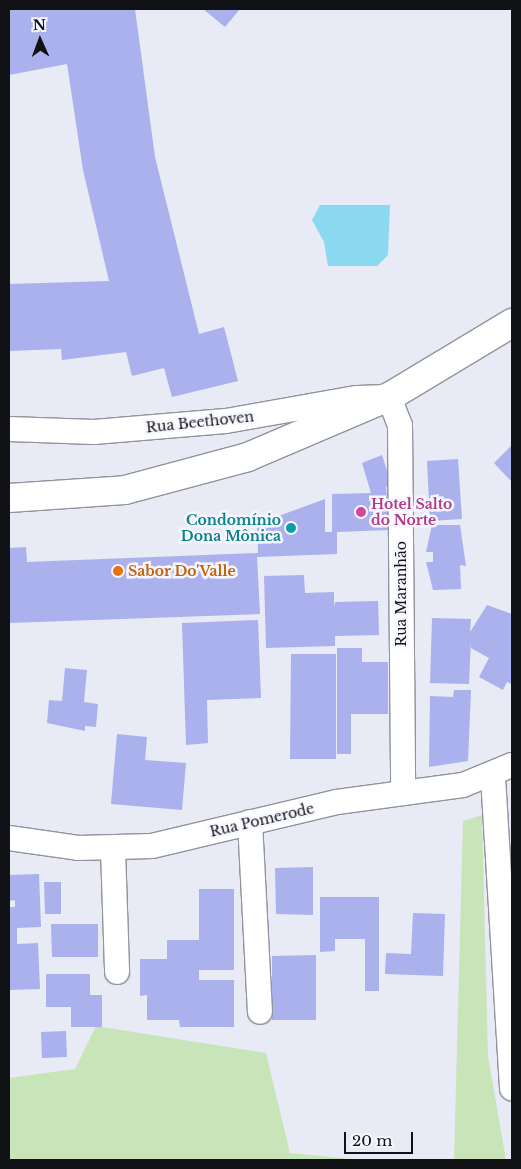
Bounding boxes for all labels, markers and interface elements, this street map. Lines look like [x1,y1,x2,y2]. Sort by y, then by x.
north arrow [15,15,65,65]
text: N [33,16,46,34]
street label: Rua Beethoven [145,408,255,436]
place label: Hotel Salto do Norte [371,496,452,528]
marker: Hotel Salto do Norte [355,506,367,518]
place label: Condomínio Dona Mônica [181,512,281,544]
marker: Condomínio Dona Mônica [285,522,297,534]
street label: Rua Maranhão [393,541,409,647]
place label: Sabor Do'Valle [128,563,236,579]
marker: Sabor Do'Valle [112,565,124,577]
street label: Rua Pomerode [208,800,316,840]
scale bar [346,1122,415,1154]
text: 20 m [352,1131,392,1150]

